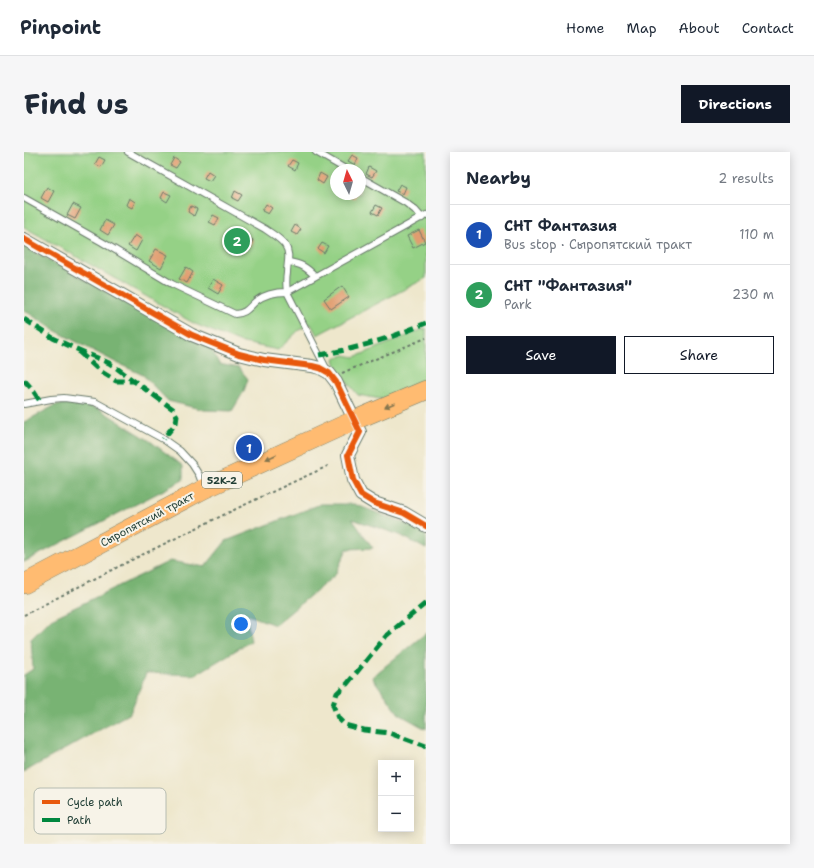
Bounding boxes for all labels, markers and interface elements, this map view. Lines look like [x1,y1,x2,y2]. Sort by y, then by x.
text: Pinpoint [20,15,101,40]
text: Home [566,19,605,37]
text: Map [627,19,657,37]
text: About [679,19,720,37]
text: Contact [742,19,794,37]
text: Find us [24,85,129,123]
button: Directions [681,85,790,123]
north arrow [330,164,366,200]
text: Nearby [466,167,531,189]
text: 2 results [718,170,774,187]
text: СНТ Фантазия [504,216,617,236]
pin: 2 [224,226,250,256]
text: 1 [476,226,482,243]
text: 110 m [739,226,774,243]
text: Bus stop · Сыропятский тракт [504,236,692,253]
text: СНТ "Фантазия" [504,276,632,296]
text: 2 [474,286,484,303]
text: 230 m [732,286,774,303]
text: Park [504,296,532,313]
button: Save [466,336,616,374]
button: Share [624,336,774,374]
one-way arrow [385,402,396,408]
pin: 1 [236,433,262,463]
one-way arrow [265,455,277,461]
road number: 52К-2 [202,472,242,488]
street label: Сыропятский тракт [98,488,197,550]
your location [231,614,251,634]
map controls [378,760,414,832]
button: + [378,760,414,796]
legend [34,788,166,834]
text: Cycle path [67,795,123,810]
button: − [378,796,414,832]
text: Path [67,813,91,828]

